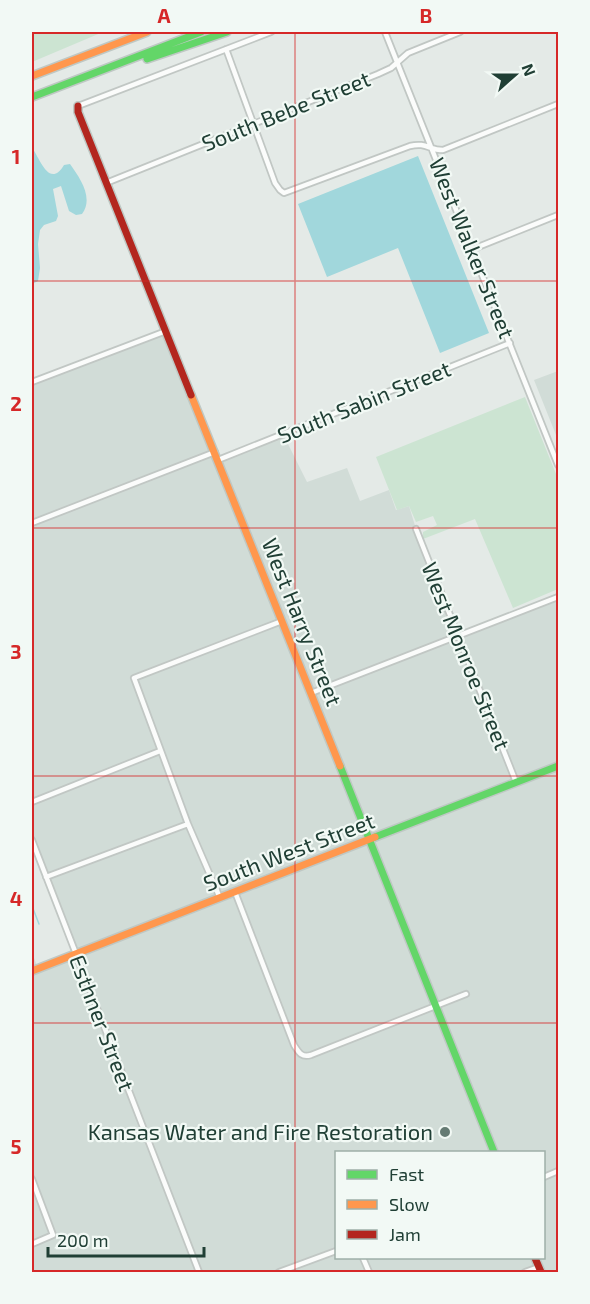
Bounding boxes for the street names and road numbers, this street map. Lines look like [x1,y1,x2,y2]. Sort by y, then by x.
street label: South Bebe Street [198,64,374,156]
street label: West Walker Street [425,153,521,342]
street label: South Sabin Street [273,354,454,448]
street label: West Harry Street [257,534,348,709]
street label: West Monroe Street [417,558,516,753]
street label: South West Street [199,806,378,896]
street label: Esthner Street [65,951,141,1094]

